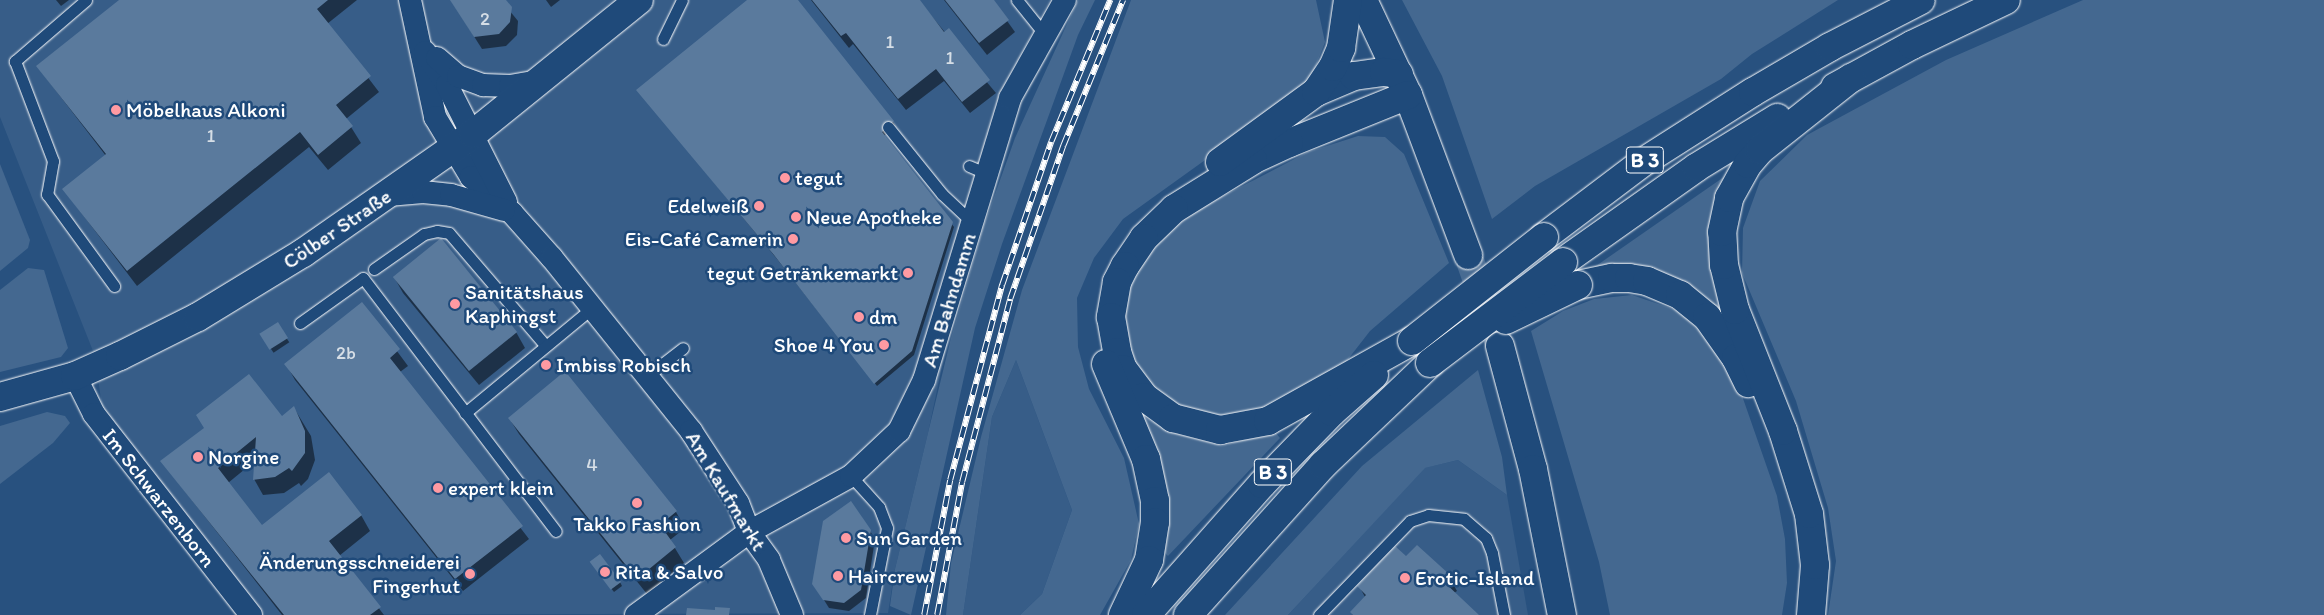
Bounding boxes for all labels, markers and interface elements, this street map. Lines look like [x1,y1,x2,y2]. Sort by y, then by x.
house number: 2 [480,8,490,30]
house number: 1 [886,31,894,53]
house number: 1 [946,47,954,69]
place label: Möbelhaus Alkoni [126,97,286,123]
marker: Möbelhaus Alkoni [110,104,122,116]
house number: 1 [207,125,215,147]
road number: B 3 [1625,142,1665,178]
place label: tegut [795,165,843,191]
marker: tegut [779,172,791,184]
street label: Cölber Straße [278,183,396,275]
place label: Edelweiß [667,193,749,219]
marker: Edelweiß [753,200,765,212]
place label: Neue Apotheke [806,204,942,230]
marker: Neue Apotheke [790,211,802,223]
place label: Eis-Café Camerin [625,226,783,252]
street label: Am Bahndamm [917,230,981,370]
marker: Eis-Café Camerin [787,233,799,245]
place label: tegut Getränkemarkt [706,260,898,286]
marker: tegut Getränkemarkt [902,267,914,279]
place label: Sanitätshaus Kaphingst [465,279,584,329]
marker: Sanitätshaus Kaphingst [449,298,461,310]
place label: dm [869,304,897,330]
marker: dm [853,311,865,323]
place label: Shoe 4 You [775,332,874,358]
marker: Shoe 4 You [878,339,890,351]
house number: 2b [336,342,356,364]
place label: Imbiss Robisch [556,352,691,378]
marker: Imbiss Robisch [540,359,552,371]
street label: Im Schwarzenborn [97,424,221,572]
street label: Am Kaufmarkt [681,427,771,555]
place label: Norgine [208,444,279,470]
marker: Norgine [192,451,204,463]
house number: 4 [586,454,598,476]
road number: B 3 [1253,454,1293,490]
place label: expert klein [448,475,554,501]
marker: expert klein [432,482,444,494]
marker: Takko Fashion [631,497,643,509]
place label: Takko Fashion [574,511,700,537]
place label: Sun Garden [856,525,963,551]
marker: Sun Garden [840,532,852,544]
place label: Änderungsschneiderei Fingerhut [259,549,460,599]
place label: Rita & Salvo [615,559,723,585]
place label: Haircrew [848,563,930,589]
place label: Erotic-Island [1415,565,1535,591]
marker: Rita & Salvo [599,566,611,578]
marker: Änderungsschneiderei Fingerhut [464,568,476,580]
marker: Haircrew [832,570,844,582]
marker: Erotic-Island [1399,572,1411,584]

